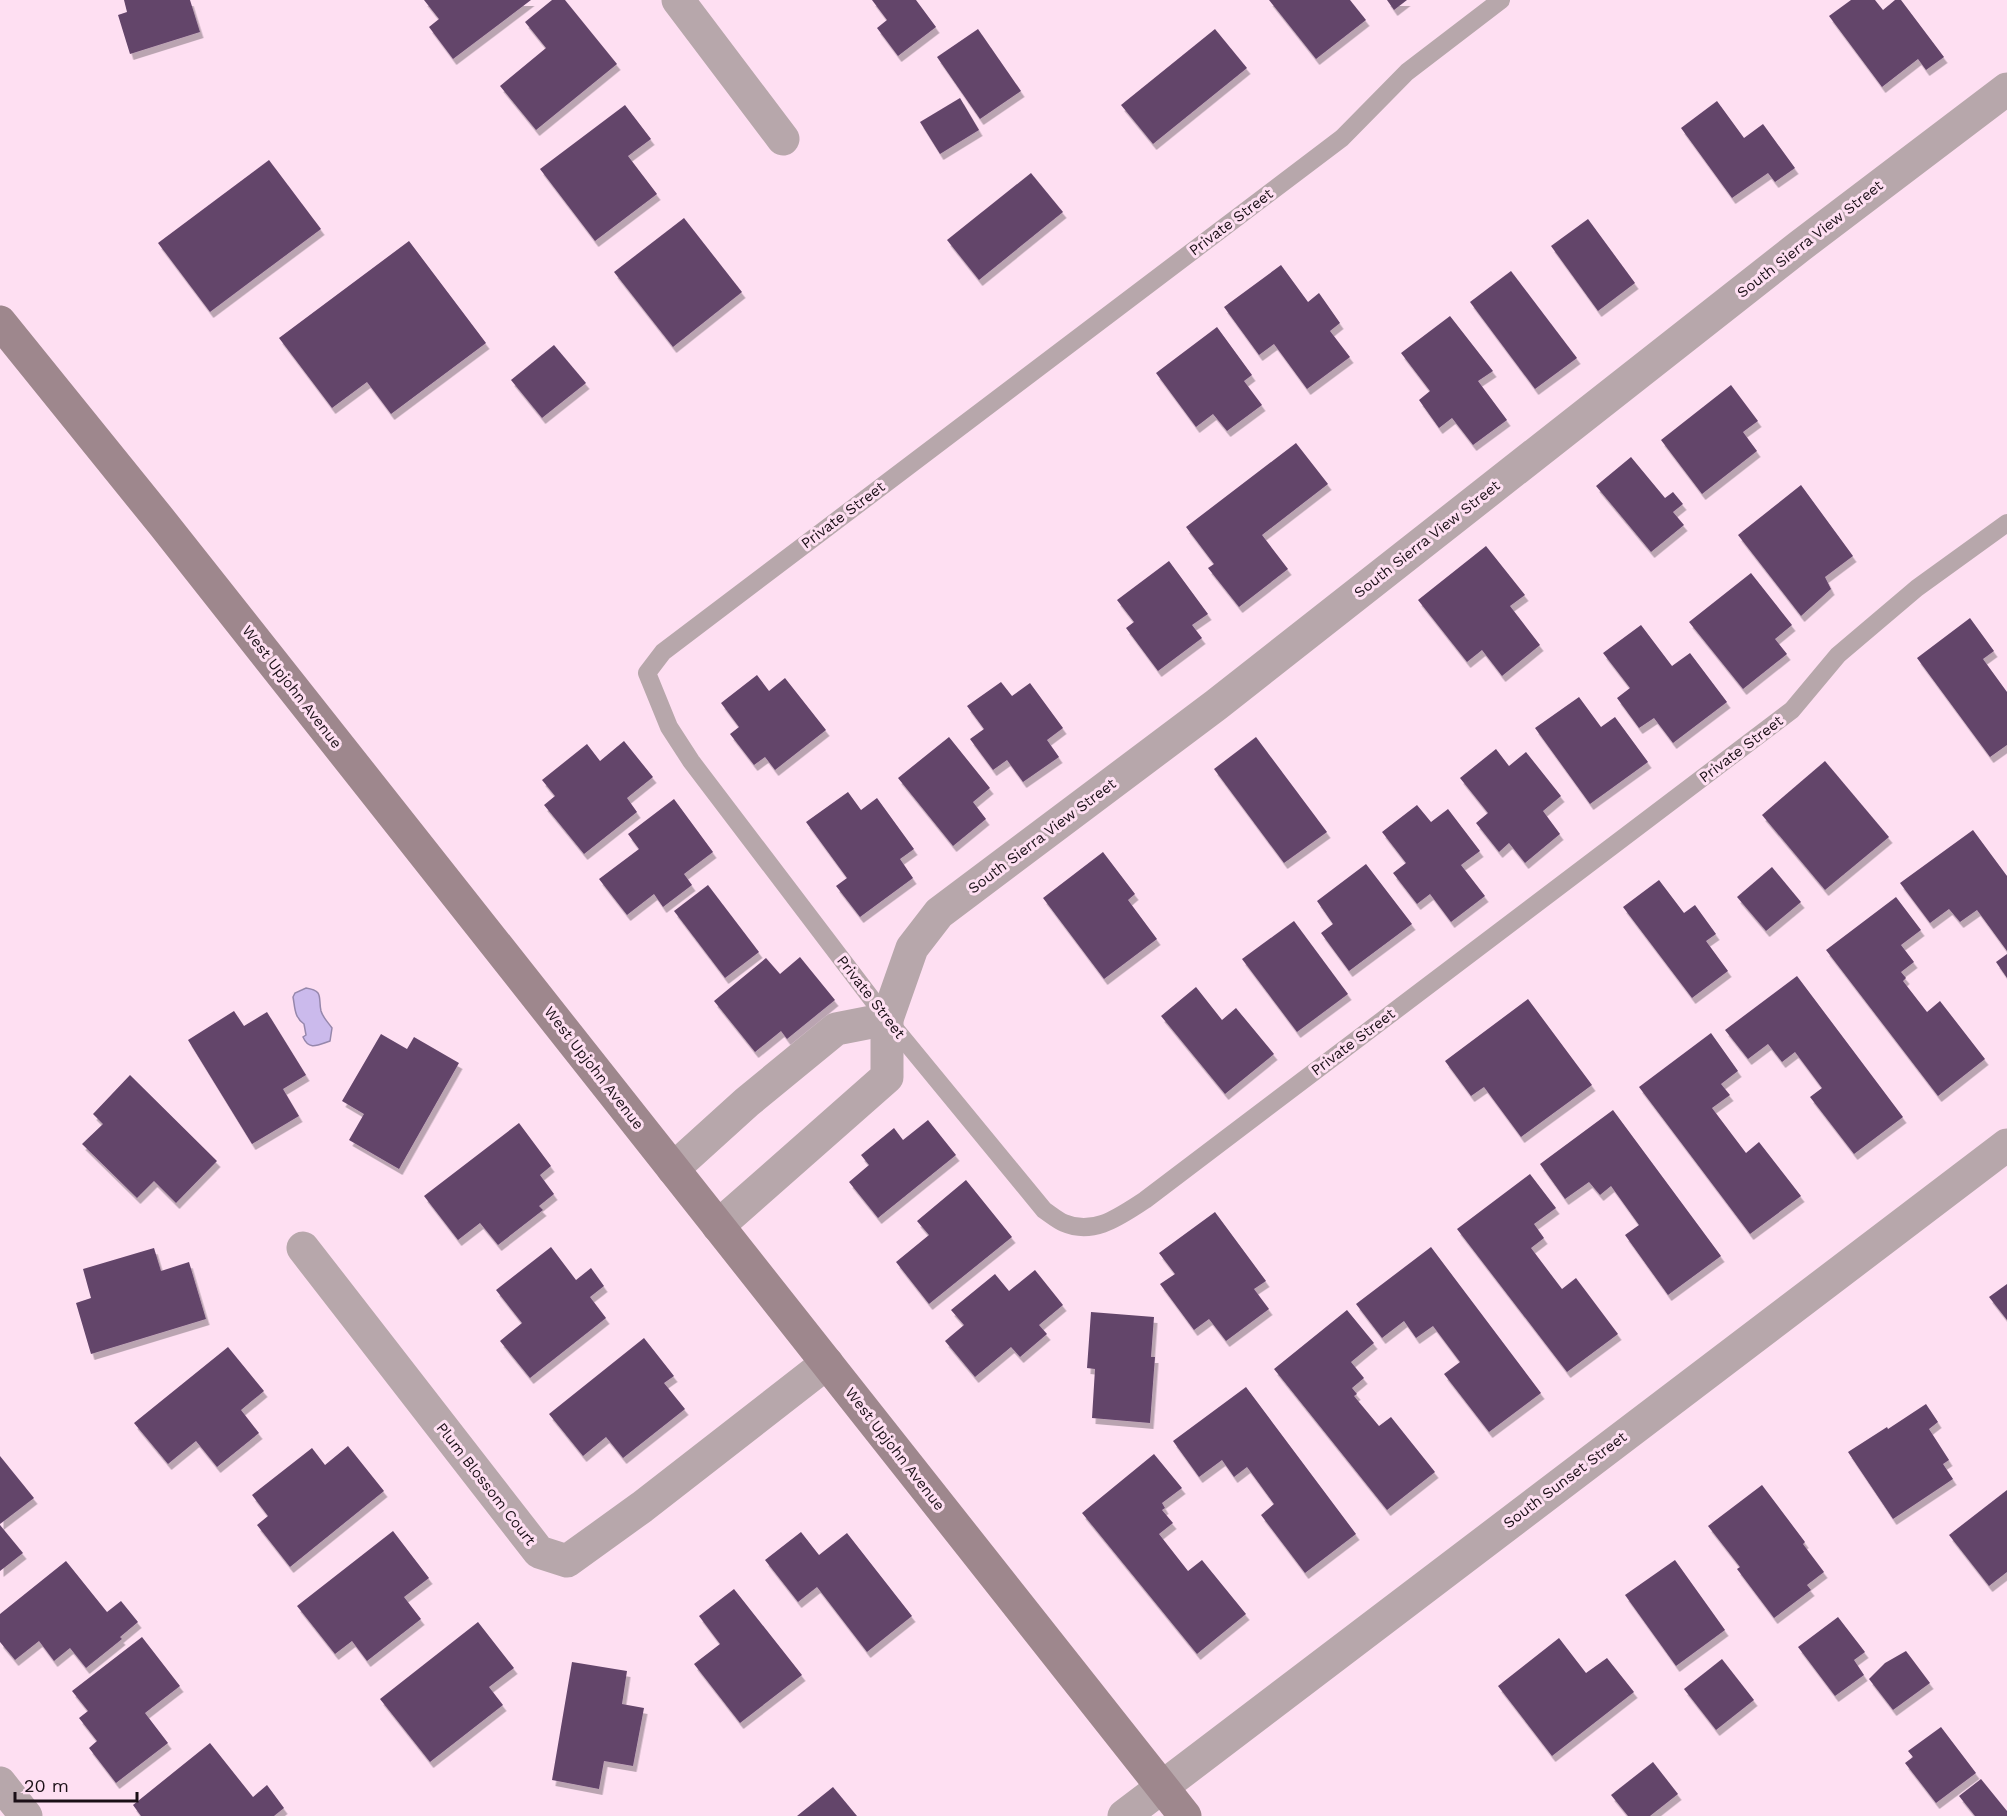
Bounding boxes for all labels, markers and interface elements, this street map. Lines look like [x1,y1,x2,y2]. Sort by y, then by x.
street label: South Sierra View Street [1733,176,1887,302]
street label: Private Street [1186,184,1277,259]
street label: South Sierra View Street [1350,476,1504,602]
street label: Private Street [798,477,889,552]
street label: West Upjohn Avenue [238,622,346,752]
street label: Private Street [1696,711,1787,786]
street label: South Sierra View Street [965,774,1120,897]
street label: Private Street [833,952,909,1043]
street label: West Upjohn Avenue [540,1003,648,1133]
street label: Private Street [1308,1004,1399,1079]
street label: West Upjohn Avenue [841,1384,949,1514]
street label: Plum Blossom Court [433,1419,540,1549]
street label: South Sunset Street [1500,1427,1631,1532]
scale bar [15,1765,136,1803]
text: 20 m [24,1775,69,1796]

